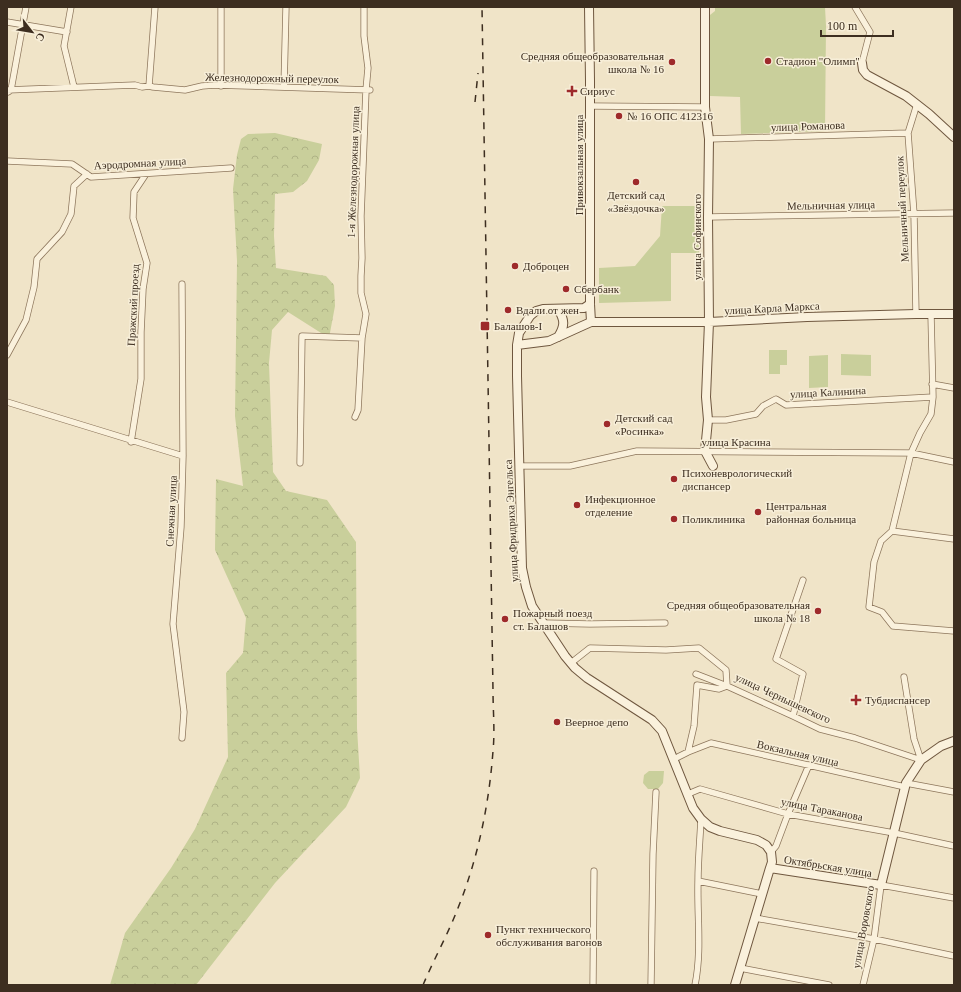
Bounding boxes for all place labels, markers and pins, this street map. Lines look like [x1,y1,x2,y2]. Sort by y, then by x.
place label: Средняя общеобразовательная школа № 16 [521,50,664,75]
place label: Стадион "Олимп" [776,55,860,67]
marker: Стадион "Олимп" [763,56,773,66]
marker: Средняя общеобразовательная школа № 16 [667,57,677,67]
place label: Сириус [580,85,615,97]
marker: Сириус [567,86,577,96]
place label: № 16 ОПС 412316 [627,110,713,122]
marker: № 16 ОПС 412316 [614,111,624,121]
marker: Детский сад «Звёздочка» [631,177,641,187]
place label: Детский сад «Звёздочка» [607,189,665,214]
place label: Доброцен [523,260,569,272]
marker: Доброцен [510,261,520,271]
place label: Сбербанк [574,283,620,295]
marker: Сбербанк [561,284,571,294]
place label: Вдали от жен [516,304,579,316]
marker: Вдали от жен [503,305,513,315]
marker: Балашов-I [479,320,491,332]
place label: Балашов-I [494,320,542,332]
place label: Детский сад «Росинка» [615,412,673,437]
marker: Детский сад «Росинка» [602,419,612,429]
place label: Психоневрологический диспансер [682,467,792,492]
marker: Психоневрологический диспансер [669,474,679,484]
place label: Инфекционное отделение [585,493,656,518]
marker: Инфекционное отделение [572,500,582,510]
place label: Центральная районная больница [766,500,856,525]
marker: Центральная районная больница [753,507,763,517]
place label: Поликлиника [682,513,745,525]
marker: Поликлиника [669,514,679,524]
place label: Средняя общеобразовательная школа № 18 [667,599,810,624]
marker: Средняя общеобразовательная школа № 18 [813,606,823,616]
place label: Пожарный поезд ст. Балашов [513,607,593,632]
marker: Пожарный поезд ст. Балашов [500,614,510,624]
marker: Тубдиспансер [850,694,862,706]
place label: Тубдиспансер [865,694,931,706]
place label: Веерное депо [565,716,629,728]
marker: Веерное депо [552,717,562,727]
place label: Пункт технического обслуживания вагонов [496,923,602,948]
marker: Пункт технического обслуживания вагонов [483,930,493,940]

